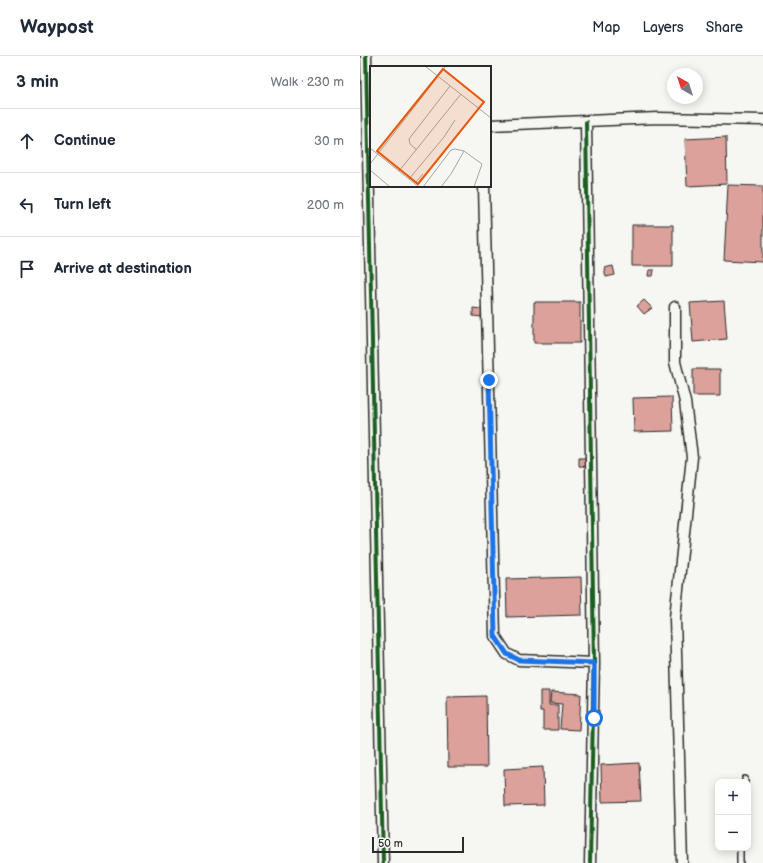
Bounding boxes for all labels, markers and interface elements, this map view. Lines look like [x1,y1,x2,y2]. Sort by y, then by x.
text: Waypost [20,16,94,39]
text: Map [592,19,620,36]
text: Layers [642,19,684,36]
text: Share [706,19,743,36]
inset map [370,66,491,187]
north arrow [667,68,703,104]
text: 3 min [16,72,59,92]
text: Walk · 230 m [270,74,344,90]
icon: ahead [16,130,38,152]
text: Continue [54,131,116,150]
text: 30 m [314,133,344,149]
icon: left [16,194,38,216]
text: Turn left [54,195,111,214]
text: 200 m [307,197,344,213]
icon: arrive [16,258,38,280]
text: Arrive at destination [54,259,192,278]
route end [480,371,498,389]
route start [585,709,603,727]
map controls [715,779,751,851]
button: + [715,779,751,815]
button: − [715,815,751,851]
scale bar [372,835,464,854]
text: 50 m [378,837,403,850]

